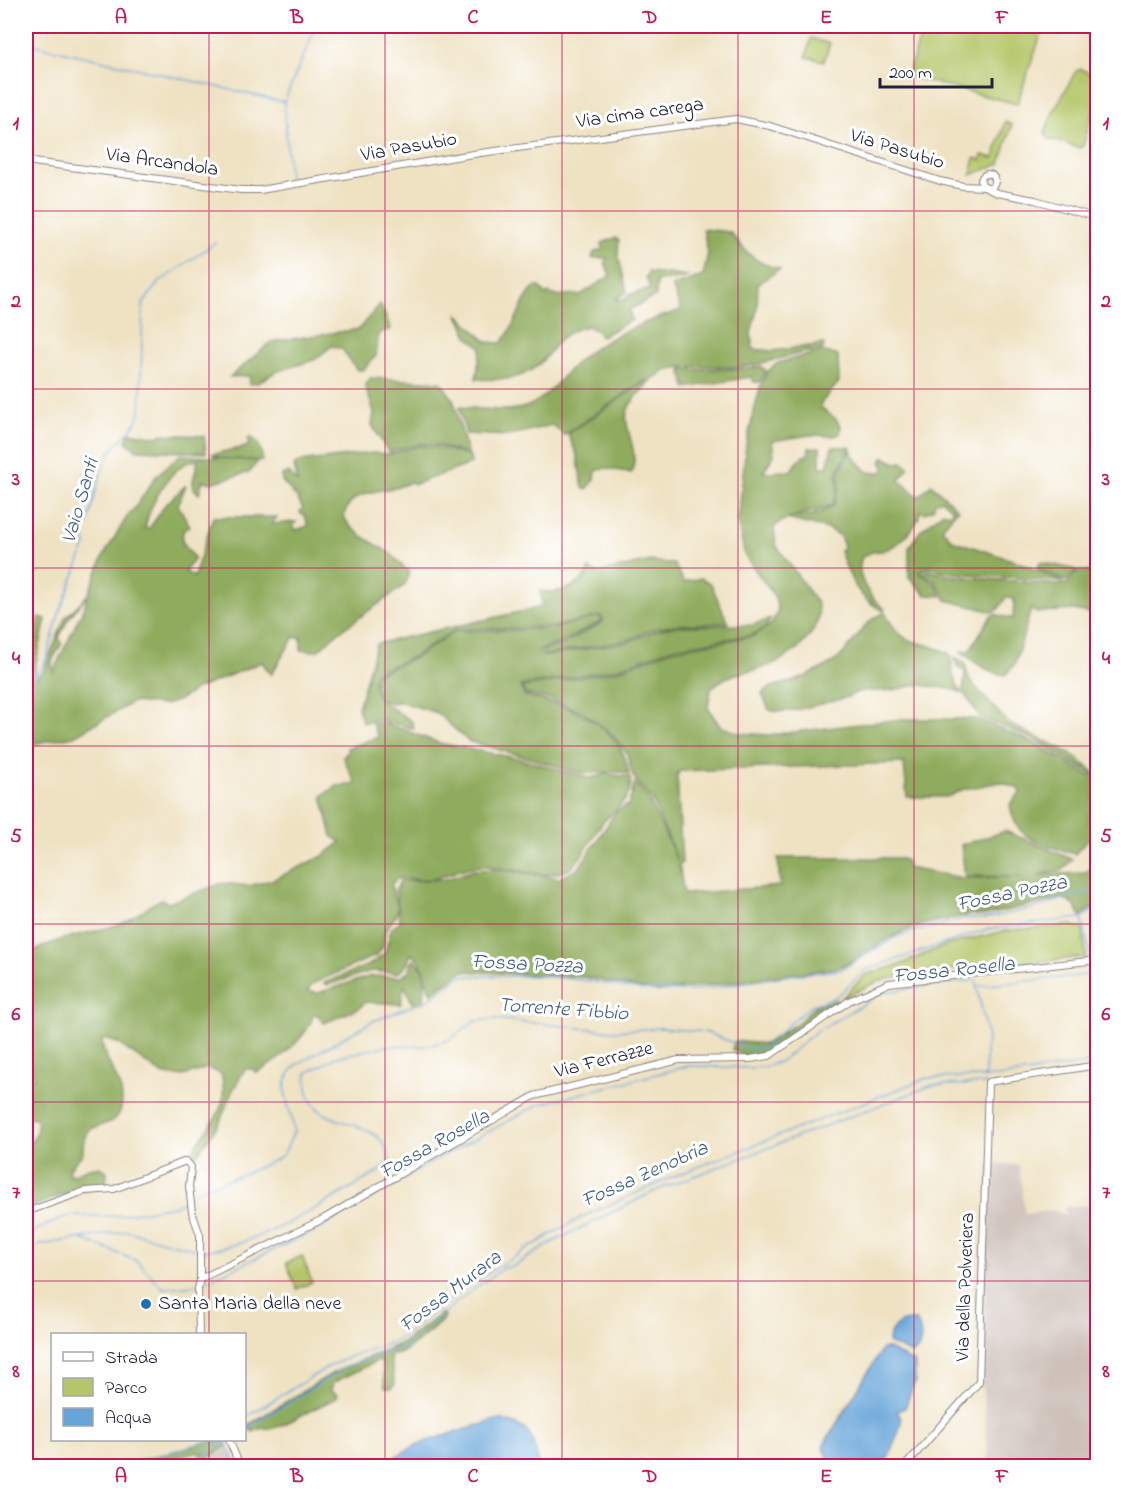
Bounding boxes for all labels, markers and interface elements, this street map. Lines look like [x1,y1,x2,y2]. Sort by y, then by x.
text: A [115,4,127,33]
text: B [289,4,304,33]
text: C [468,4,479,33]
text: D [642,4,657,33]
text: E [820,4,832,33]
text: F [995,4,1009,33]
scale bar [880,51,992,89]
text: 200 m [889,61,932,87]
street label: Via cima carega [573,91,706,138]
text: 1 [13,110,20,139]
text: 1 [1103,110,1110,139]
street label: Via Pasubio [845,122,948,178]
street label: Via Pasubio [358,125,459,171]
street label: Via Arcandola [103,141,220,185]
text: 2 [10,288,21,317]
text: 2 [1100,288,1111,317]
water label: Vaio Santi [55,453,108,547]
text: 3 [11,466,20,495]
text: 3 [1101,466,1110,495]
text: 4 [12,645,21,674]
text: 4 [1102,645,1111,674]
text: 5 [10,823,22,852]
text: 5 [1100,823,1112,852]
water label: Fossa Pozza [954,868,1070,920]
water label: Fossa Pozza [471,947,584,983]
water label: Fossa Rosella [892,950,1017,992]
water label: Torrente Fibbio [497,990,630,1030]
text: 6 [12,1001,21,1030]
text: 6 [1102,1001,1111,1030]
street label: Via Ferrazze [551,1035,656,1087]
water label: Fossa Rosella [375,1102,496,1188]
water label: Fossa Zenobria [577,1134,714,1216]
text: 7 [12,1179,21,1208]
text: 7 [1102,1179,1111,1208]
street label: Via della Polveriera [949,1212,983,1363]
water label: Fossa Murara [394,1243,509,1340]
place label: Santa Maria della neve [158,1290,341,1319]
marker: Santa Maria della neve [139,1297,153,1311]
legend [51,1333,246,1441]
text: Strada [105,1346,158,1372]
text: 8 [11,1358,20,1387]
text: 8 [1101,1358,1110,1387]
text: Parco [105,1376,147,1402]
text: Acqua [105,1406,152,1432]
text: A [115,1463,127,1492]
text: B [289,1463,304,1492]
text: C [468,1463,479,1492]
text: D [642,1463,657,1492]
text: E [820,1463,832,1492]
text: F [995,1463,1009,1492]

